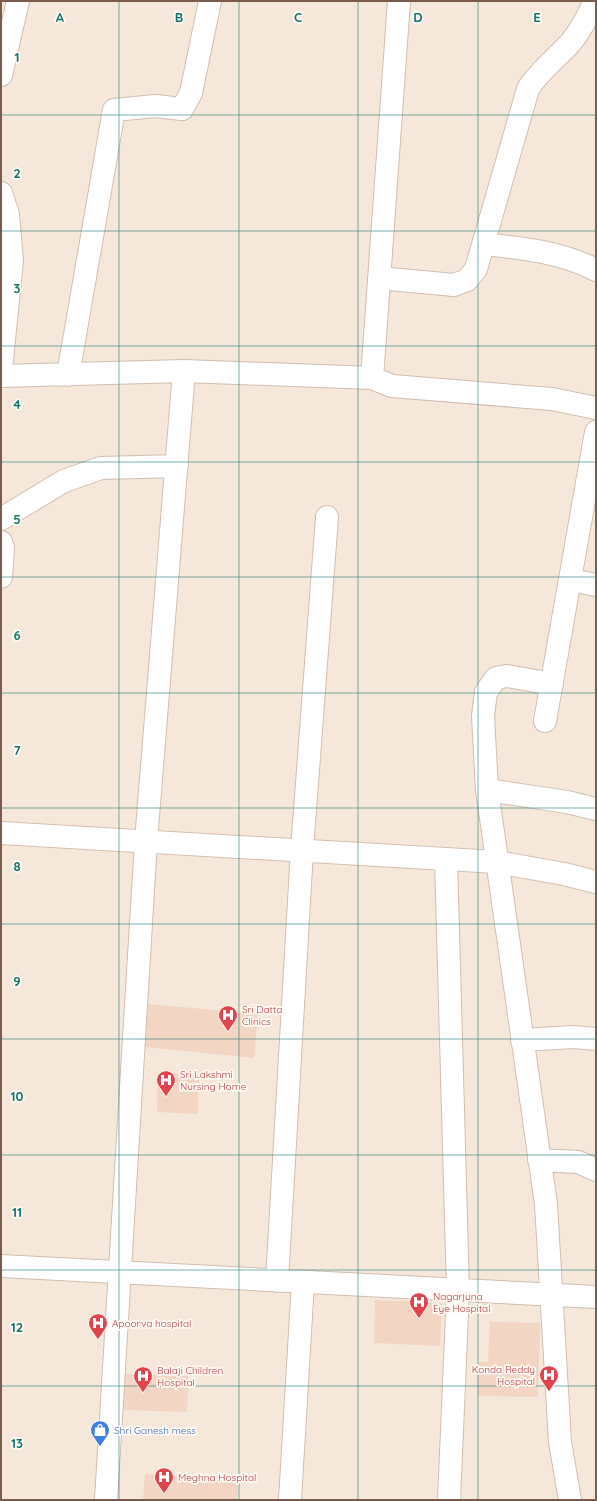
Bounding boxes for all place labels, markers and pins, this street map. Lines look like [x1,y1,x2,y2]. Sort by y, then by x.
place label: Sri Datta Clinics [242,1003,282,1028]
hospital icon: Sri Datta Clinics [217,1004,239,1032]
place label: Sri Lakshmi Nursing Home [180,1068,247,1093]
hospital icon: Sri Lakshmi Nursing Home [155,1069,177,1097]
place label: Nagarjuna Eye Hospital [433,1290,490,1315]
hospital icon: Nagarjuna Eye Hospital [408,1291,430,1319]
hospital icon: Apoorva hospital [87,1312,109,1340]
place label: Apoorva hospital [112,1317,191,1330]
place label: Konda Reddy Hospital [472,1363,535,1388]
place label: Balaji Children Hospital [157,1364,223,1389]
hospital icon: Konda Reddy Hospital [538,1364,560,1392]
hospital icon: Balaji Children Hospital [132,1365,154,1393]
shop icon: Shri Ganesh mess [89,1419,111,1447]
place label: Shri Ganesh mess [114,1424,196,1437]
hospital icon: Meghna Hospital [153,1466,175,1494]
place label: Meghna Hospital [178,1471,256,1484]

